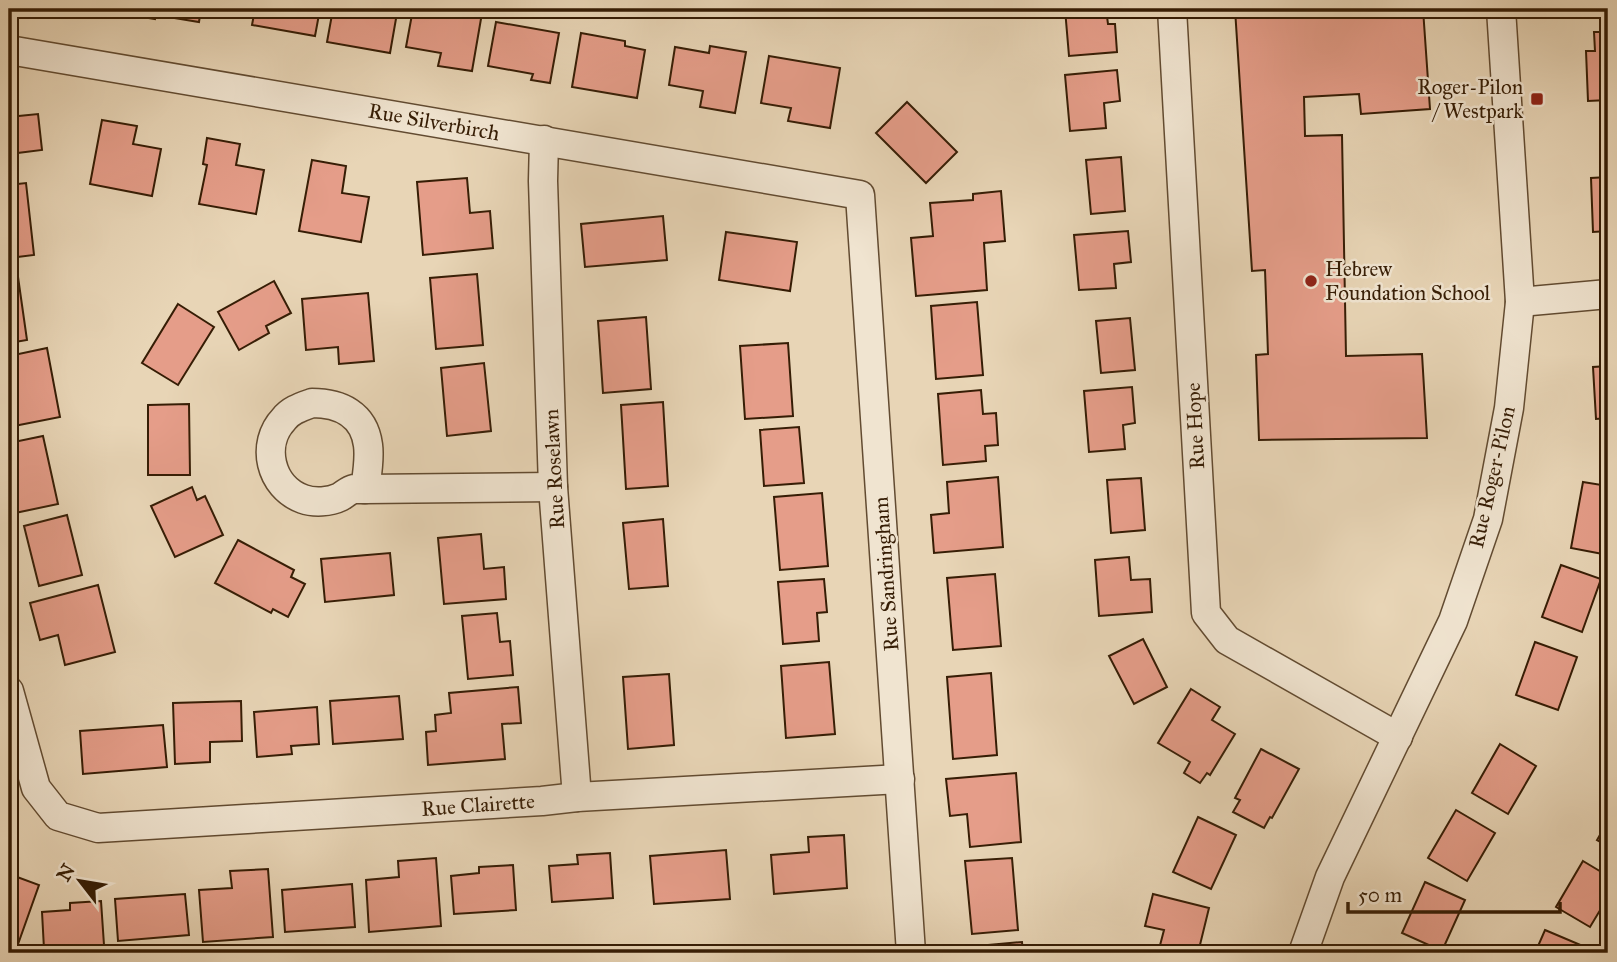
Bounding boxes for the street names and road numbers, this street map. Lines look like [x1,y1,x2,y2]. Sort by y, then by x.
street label: Rue Silverbirch [366,98,502,146]
street label: Rue Hope [1180,382,1210,470]
street label: Rue Roger-Pilon [1463,403,1521,551]
street label: Rue Roselawn [538,408,570,530]
street label: Rue Sandringham [868,495,904,652]
street label: Rue Clairette [420,788,536,822]

